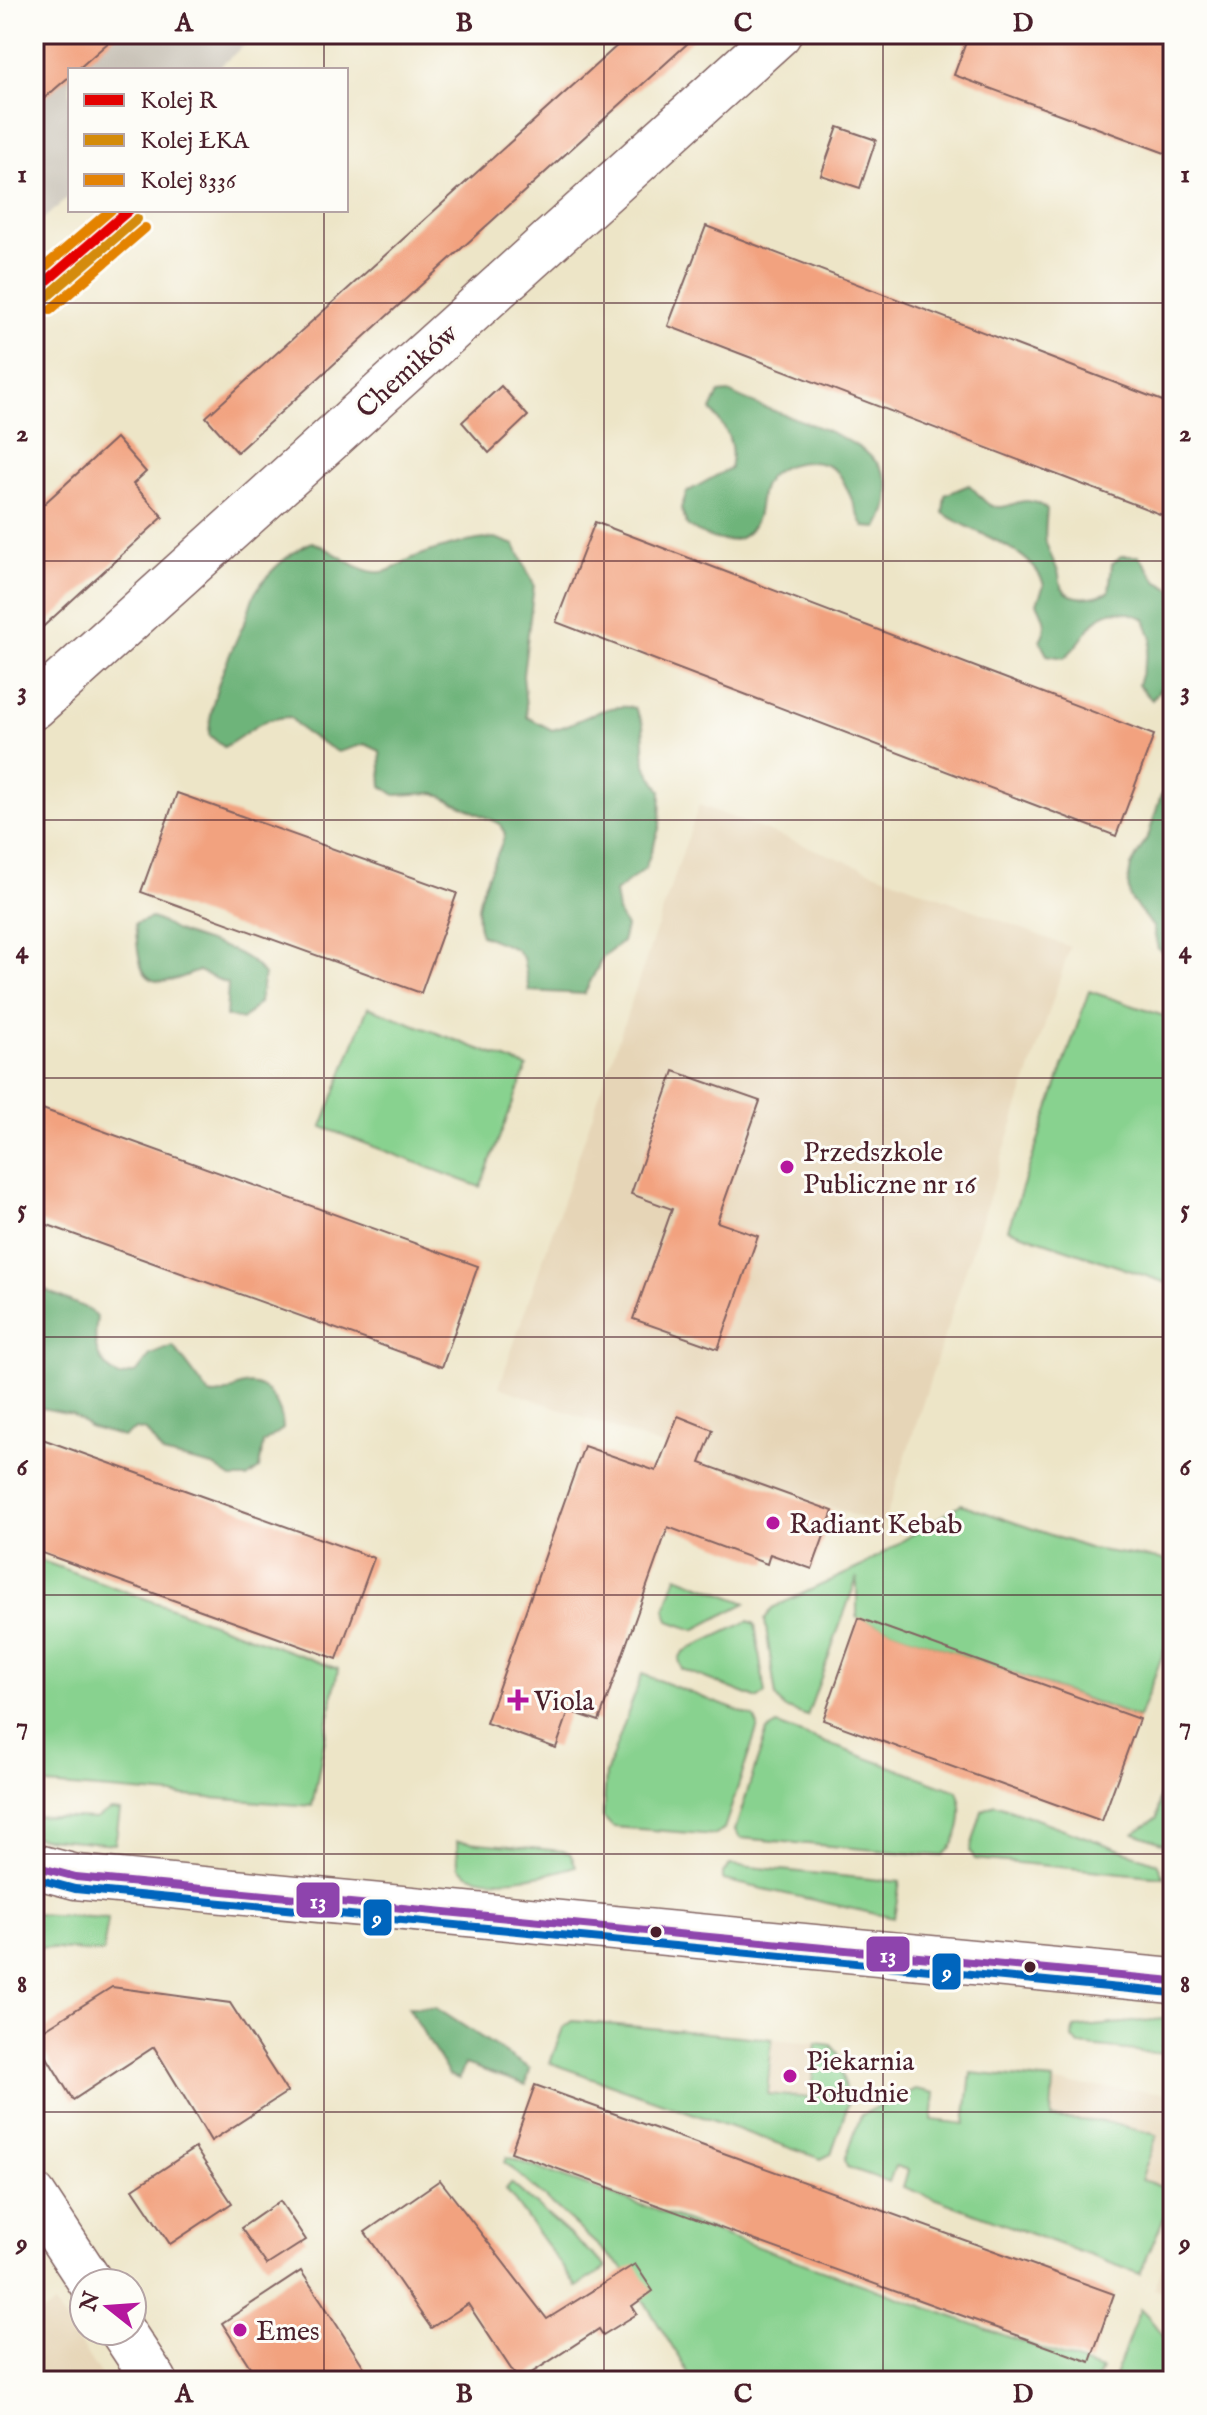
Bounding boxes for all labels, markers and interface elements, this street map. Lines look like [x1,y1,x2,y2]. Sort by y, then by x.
text: A [174,7,194,40]
text: B [455,7,473,40]
text: C [734,7,753,40]
text: D [1013,7,1034,40]
legend [68,68,348,212]
text: Kolej R [140,86,218,117]
text: Kolej ŁKA [140,126,250,157]
text: 1 [17,158,27,191]
text: 1 [1180,158,1190,191]
text: Kolej 8336 [140,166,237,197]
street label: Chemików [350,317,466,427]
text: 2 [16,417,28,450]
text: 2 [1179,417,1191,450]
text: 3 [17,675,27,708]
text: 3 [1180,675,1190,708]
text: 4 [16,934,30,967]
text: 4 [1179,934,1193,967]
place label: Przedszkole Publiczne nr 16 [803,1136,977,1203]
marker: Przedszkole Publiczne nr 16 [778,1158,796,1176]
text: 5 [17,1193,27,1226]
text: 5 [1180,1193,1190,1226]
text: 6 [17,1451,29,1484]
text: 6 [1180,1451,1192,1484]
place label: Radiant Kebab [789,1508,963,1543]
marker: Radiant Kebab [764,1514,782,1532]
place label: Viola [533,1685,595,1720]
marker: Viola [509,1691,527,1709]
text: 7 [16,1710,28,1743]
text: 7 [1179,1710,1191,1743]
line badge: 13 [295,1881,341,1919]
text: 13 [310,1888,326,1916]
line badge: 9 [362,1898,393,1937]
text: 9 [371,1905,382,1933]
unlabelled marker [648,1924,664,1940]
line badge: 13 [865,1935,911,1973]
text: 13 [880,1942,896,1970]
line badge: 9 [931,1952,962,1991]
text: 9 [941,1959,952,1987]
unlabelled marker [1022,1959,1038,1975]
text: 8 [17,1968,27,2001]
text: 8 [1180,1968,1190,2001]
place label: Piekarnia Południe [806,2045,915,2112]
marker: Piekarnia Południe [781,2067,799,2085]
text: 9 [15,2227,28,2260]
text: 9 [1178,2227,1191,2260]
north arrow [68,2267,148,2347]
text: N [74,2289,107,2316]
place label: Emes [256,2315,320,2350]
marker: Emes [231,2321,249,2339]
text: A [174,2378,194,2411]
text: B [455,2378,473,2411]
text: C [734,2378,753,2411]
text: D [1013,2378,1034,2411]

